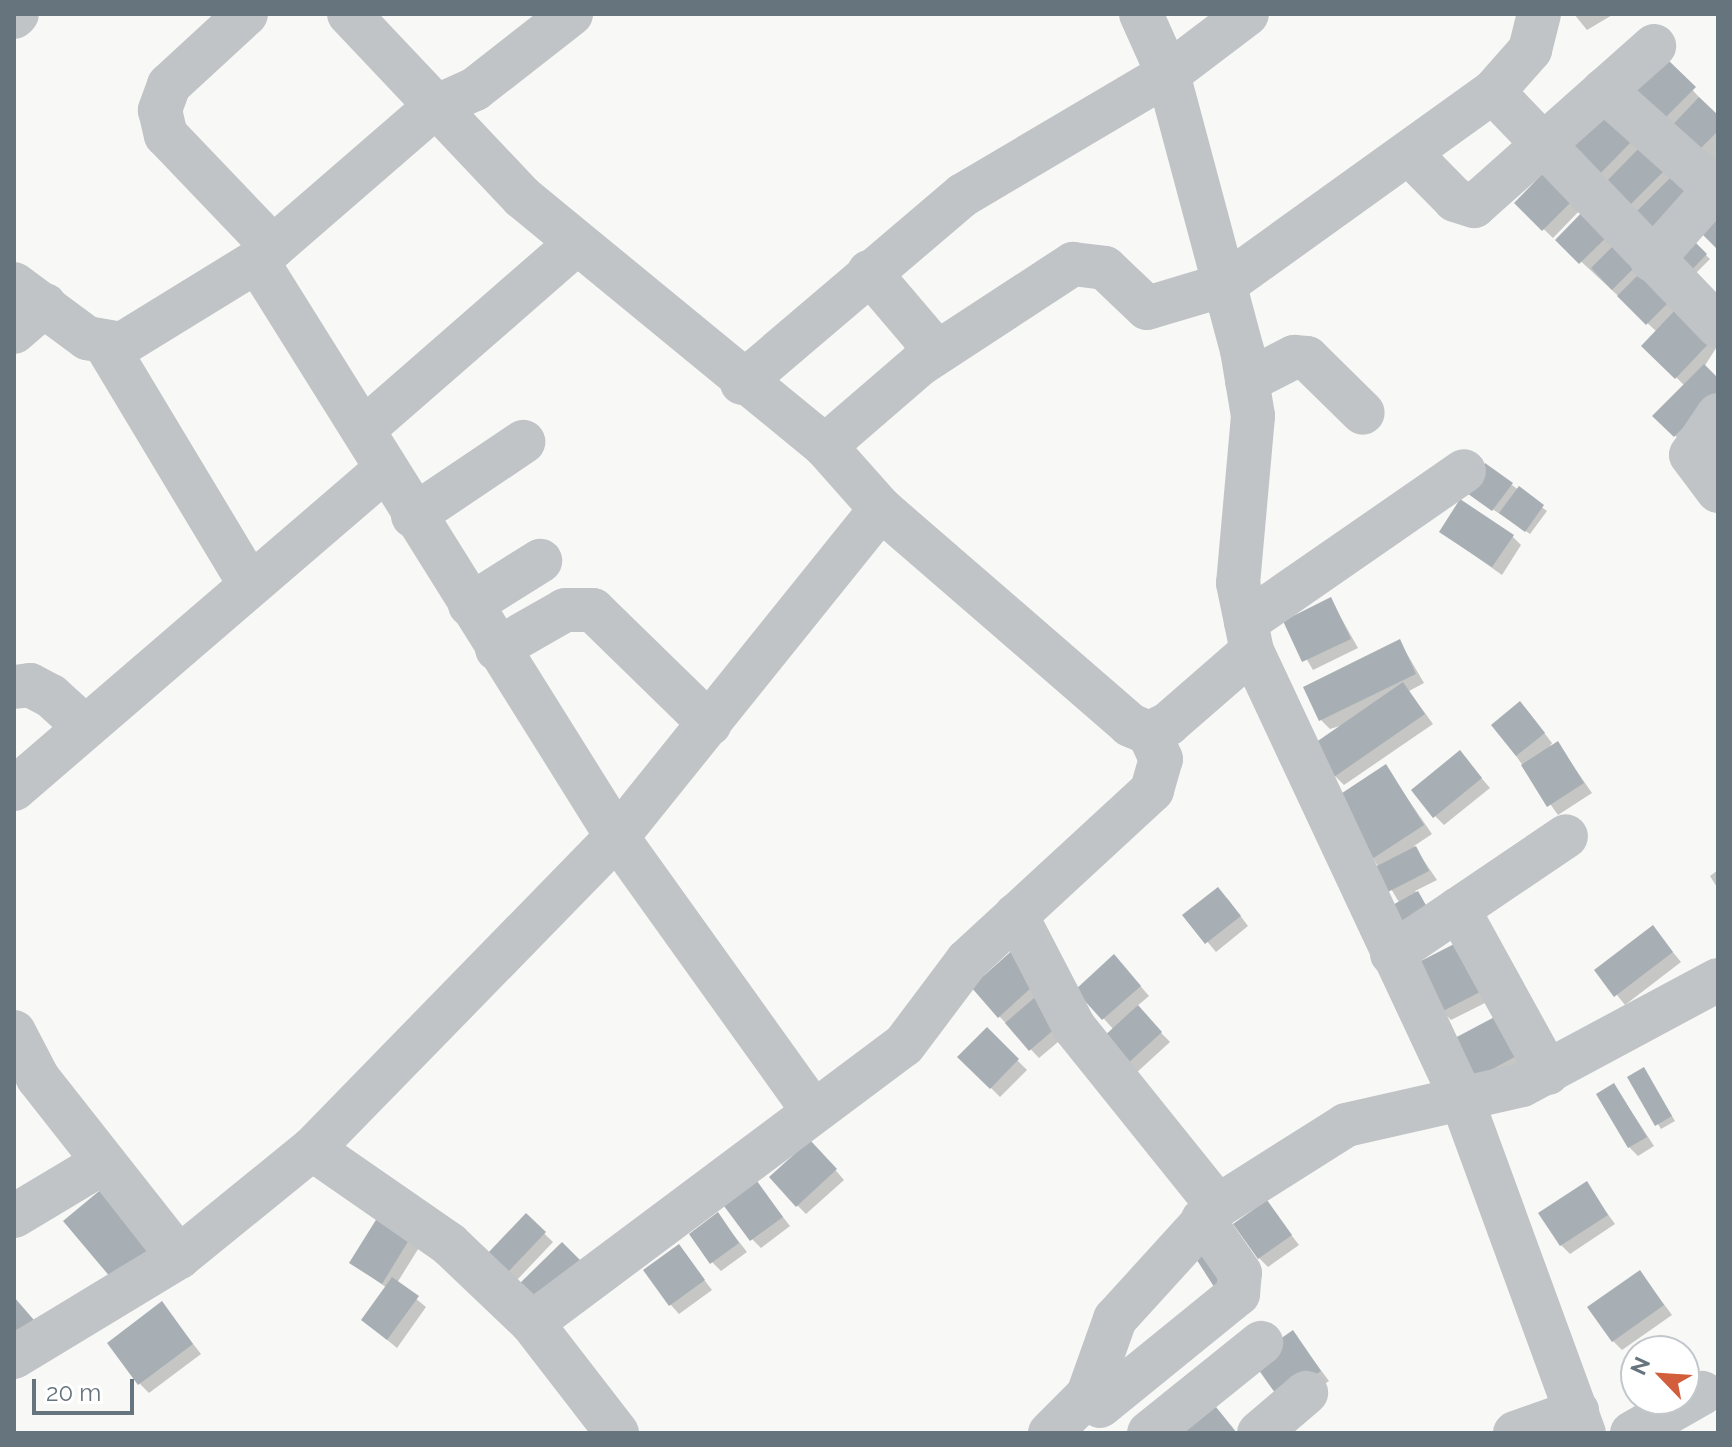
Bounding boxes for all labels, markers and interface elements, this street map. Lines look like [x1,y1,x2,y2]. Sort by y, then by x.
north arrow [1620,1335,1700,1415]
text: N [1625,1353,1655,1379]
scale bar [36,1363,138,1413]
text: 20 m [46,1378,101,1407]

